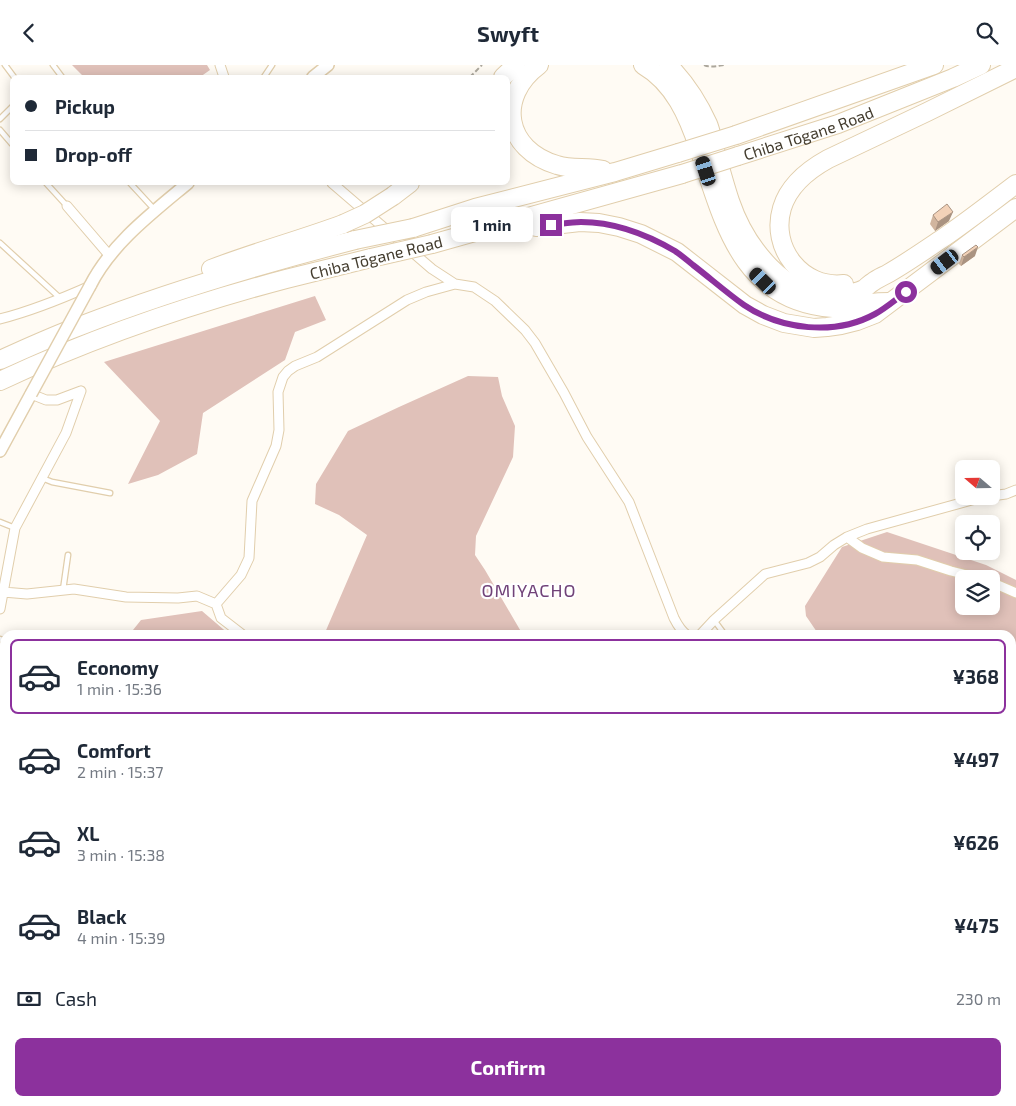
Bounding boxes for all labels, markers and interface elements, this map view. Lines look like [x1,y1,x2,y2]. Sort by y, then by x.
icon: back [15,19,43,47]
icon: search [973,19,1001,47]
text: Swyft [477,20,539,46]
text: Pickup [55,95,115,118]
street label: Chiba Tōgane Road [741,101,876,163]
text: Drop-off [55,143,132,166]
car [694,154,717,188]
callout: 1 min [451,207,534,243]
route end [540,214,562,236]
text: 1 min [473,215,511,234]
street label: Chiba Tōgane Road [308,231,444,283]
car [928,247,961,277]
car [747,265,778,297]
route start [895,281,917,303]
north arrow [955,460,1000,505]
map controls [955,460,1000,615]
button: locate [955,515,1000,560]
button: layers [955,570,1000,615]
district label: OMIYACHO [481,579,577,601]
icon: car [17,654,62,699]
text: Economy [77,656,159,679]
text: ¥368 [953,665,999,688]
text: 1 min · 15:36 [77,679,162,698]
icon: car [17,737,62,782]
text: Comfort [77,739,151,762]
text: ¥497 [953,748,999,771]
text: 2 min · 15:37 [77,762,164,781]
icon: car [17,820,62,865]
text: XL [77,822,99,845]
text: ¥626 [953,831,999,854]
text: 3 min · 15:38 [77,845,165,864]
icon: car [17,903,62,948]
text: Black [77,905,127,928]
text: ¥475 [954,914,999,937]
text: 4 min · 15:39 [77,928,165,947]
icon: cash [15,985,43,1013]
text: Cash [55,987,97,1010]
text: 230 m [956,989,1001,1008]
button: Confirm [15,1038,1001,1096]

